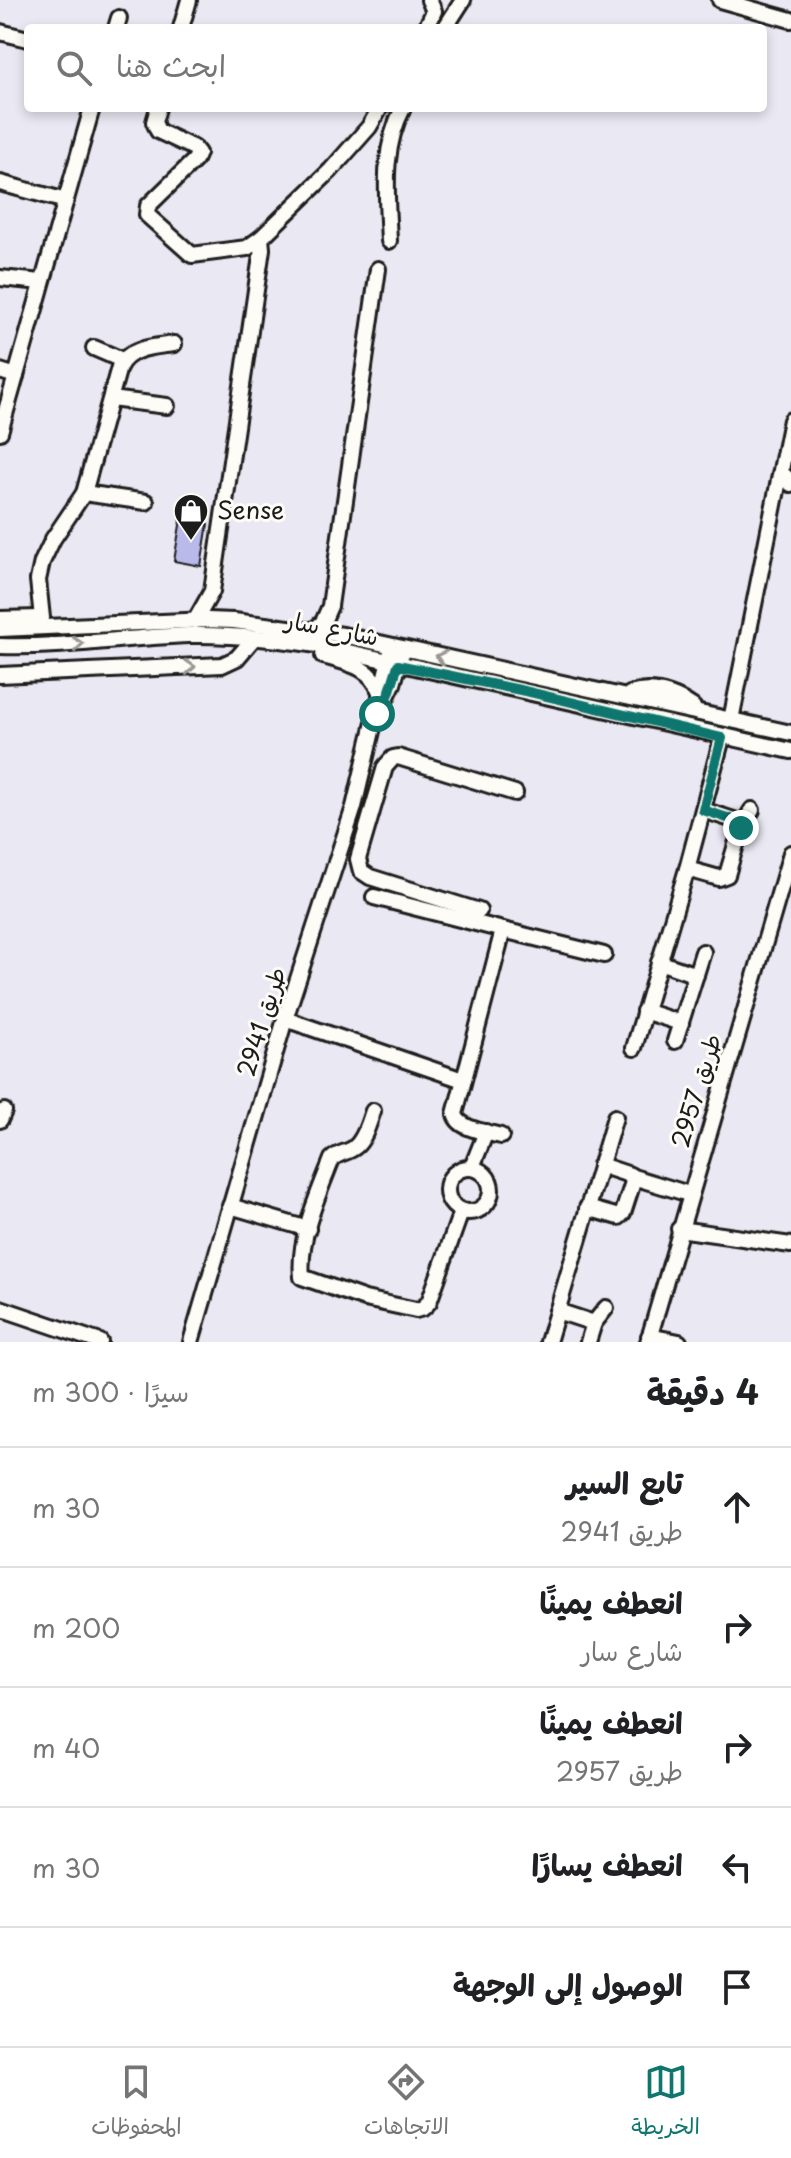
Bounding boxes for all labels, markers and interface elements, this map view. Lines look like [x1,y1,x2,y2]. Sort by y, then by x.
search box [24,24,767,112]
text: ابحث هنا [116,42,226,87]
icon: search [52,46,96,90]
place label: Sense [217,491,284,527]
shop icon: Sense [172,492,210,542]
street label: شارع سار [281,600,382,655]
one-way arrow [72,636,85,653]
one-way arrow [435,649,448,666]
one-way arrow [184,658,197,675]
route start [359,696,395,732]
route end [723,810,759,846]
street label: طريق 2941 [226,962,294,1081]
street label: طريق 2957 [661,1029,729,1152]
text: 4 دقيقة [646,1365,759,1417]
text: سيرًا · 300 m [32,1372,189,1411]
text: تابع السير [566,1459,683,1504]
icon: ahead [715,1485,759,1529]
text: 30 m [32,1488,100,1527]
text: طريق 2941 [561,1511,683,1550]
text: انعطف يمينًا [539,1579,683,1624]
icon: right [715,1605,759,1649]
text: 200 m [32,1608,120,1647]
text: شارع سار [581,1631,683,1670]
text: انعطف يمينًا [539,1699,683,1744]
icon: right [715,1725,759,1769]
text: 40 m [32,1728,100,1767]
text: طريق 2957 [556,1751,683,1790]
text: انعطف يسارًا [532,1841,683,1886]
icon: left [715,1845,759,1889]
text: 30 m [32,1848,100,1887]
text: الوصول إلى الوجهة [453,1961,683,2006]
icon: arrive [715,1965,759,2009]
tab: المحفوظات [91,2060,182,2146]
tab: الاتجاهات [364,2060,449,2146]
tab: الخريطة [631,2060,700,2146]

